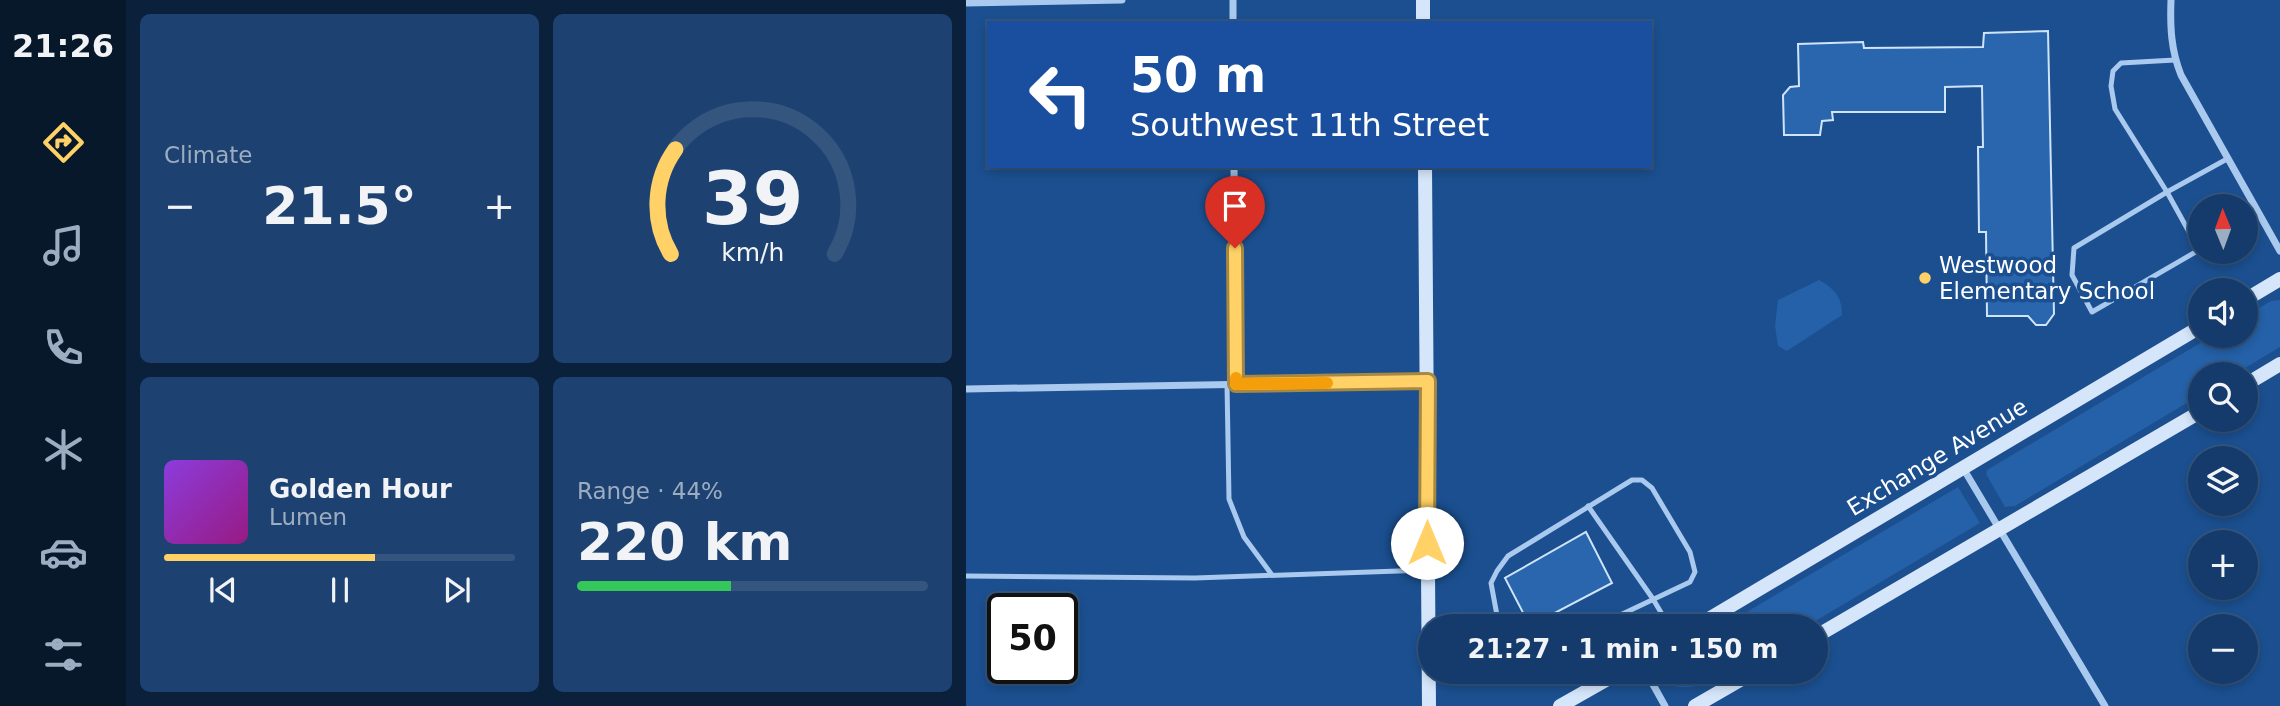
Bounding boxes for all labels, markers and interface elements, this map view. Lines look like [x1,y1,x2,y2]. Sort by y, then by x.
text: 21:26 [12,27,114,65]
text: 50 m [1130,47,1266,104]
icon: left [1015,49,1106,140]
text: Southwest 11th Street [1130,106,1489,144]
icon: directions [39,118,88,167]
text: Climate [164,142,253,168]
text: 39 [702,157,803,242]
text: 21.5° [262,176,417,236]
pin [1205,176,1265,248]
text: − [164,184,196,228]
text: + [483,184,515,228]
icon: arrive [1216,187,1254,225]
north arrow [2188,194,2258,264]
map controls [2188,194,2258,684]
icon: music [39,221,88,270]
text: km/h [721,238,784,267]
place label: Westwood Elementary School [1939,252,2155,304]
marker: Westwood Elementary School [1917,270,1933,286]
button: sound [2188,278,2258,348]
icon: phone [39,323,88,372]
button: search [2188,362,2258,432]
street label: Exchange Avenue [1842,393,2032,521]
icon: climate [39,425,88,474]
button: layers [2188,446,2258,516]
text: Golden Hour [269,474,452,504]
text: Range · 44% [577,478,723,504]
text: Lumen [269,504,347,530]
position arrow [1390,506,1464,580]
text: 220 km [577,512,792,572]
icon: car [39,528,88,577]
button: + [2188,530,2258,600]
icon: previous [204,571,242,609]
icon: pause [321,571,359,609]
icon: next [438,571,476,609]
speed limit sign: 50 [987,593,1078,684]
button: − [2188,614,2258,684]
icon: filters [39,630,88,679]
text: 21:27 · 1 min · 150 m [1468,634,1778,664]

